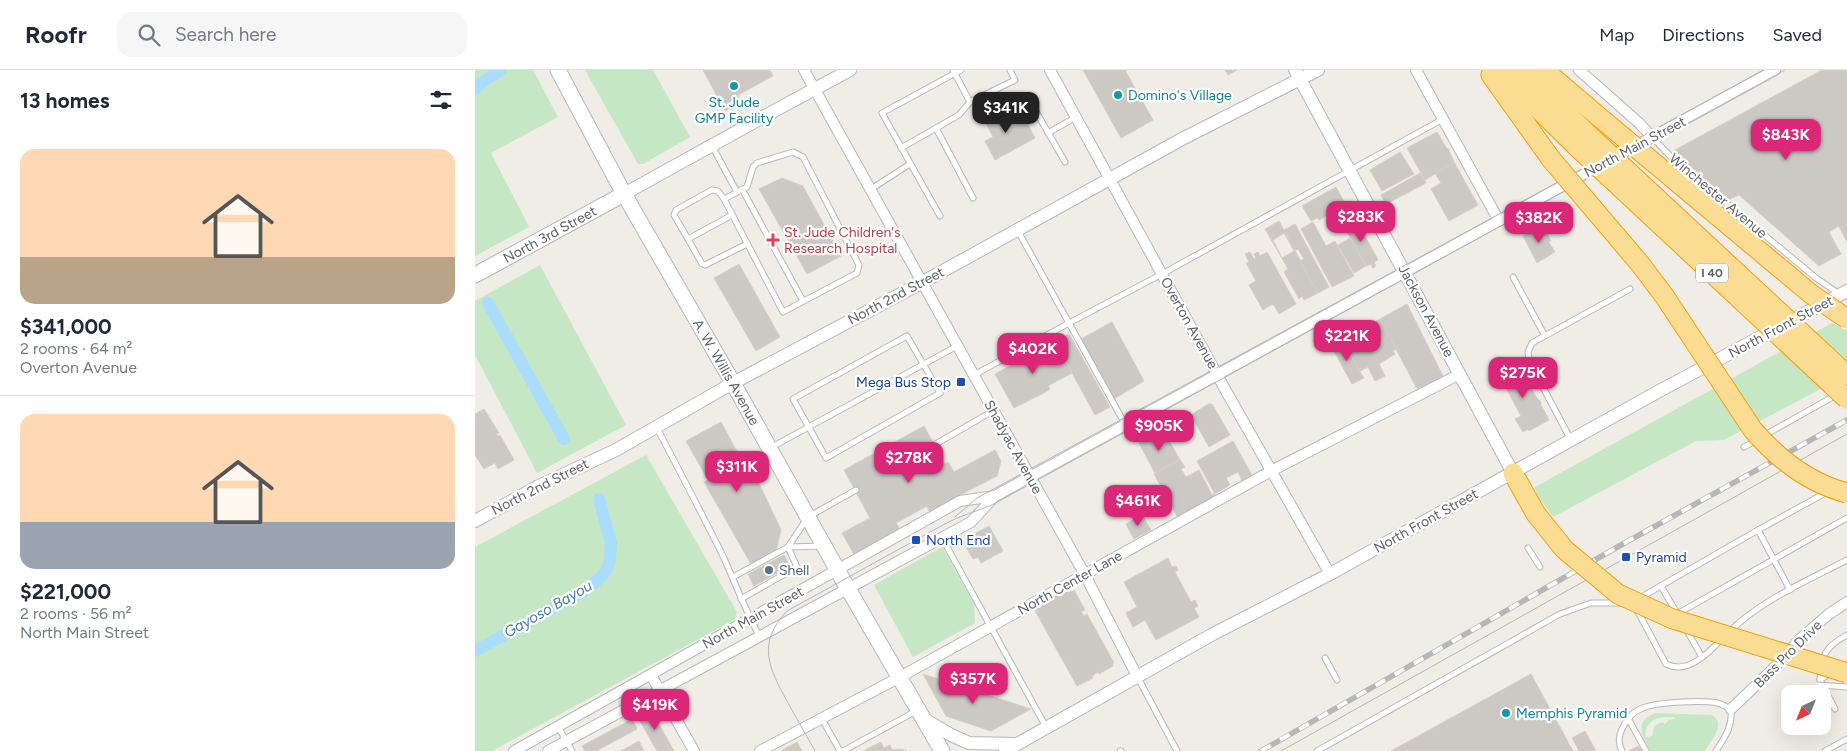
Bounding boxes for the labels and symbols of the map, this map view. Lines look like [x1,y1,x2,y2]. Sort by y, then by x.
marker: St. Jude GMP Facility [728,80,740,92]
place label: Domino's Village [1128,87,1232,104]
marker: Domino's Village [1112,89,1124,101]
pin: $341K [971,92,1041,134]
place label: St. Jude GMP Facility [695,94,774,127]
street label: North Main Street [1581,113,1689,181]
pin: $843K [1751,118,1821,161]
street label: Winchester Avenue [1666,150,1771,242]
pin: $283K [1326,200,1396,243]
street label: North 3rd Street [500,202,599,267]
pin: $382K [1504,202,1574,244]
place label: St. Jude Children's Research Hospital [784,224,901,257]
marker: St. Jude Children's Research Hospital [766,233,780,247]
street label: Jackson Avenue [1395,262,1458,360]
street label: North 2nd Street [845,263,947,329]
road number: I 40 [1696,264,1728,282]
street label: Overton Avenue [1157,274,1221,372]
street label: North Front Street [1726,292,1836,362]
street label: A. W. Willis Avenue [690,316,763,428]
pin: $221K [1312,320,1382,362]
pin: $402K [998,332,1068,375]
pin: $275K [1488,356,1558,399]
place label: Mega Bus Stop [856,374,951,391]
marker: Mega Bus Stop [955,376,967,388]
street label: Shadyac Avenue [980,397,1046,497]
pin: $905K [1124,410,1194,452]
pin: $278K [874,442,944,484]
pin: $311K [702,450,772,493]
street label: North 2nd Street [489,455,591,519]
pin: $461K [1103,484,1173,527]
street label: North Front Street [1371,485,1481,557]
place label: North End [926,532,991,549]
marker: North End [910,534,922,546]
street label: North Center Lane [1015,547,1125,619]
place label: Pyramid [1636,549,1687,566]
marker: Pyramid [1620,551,1632,563]
place label: Shell [779,562,809,579]
marker: Shell [763,564,775,576]
water label: Gayoso Bayou [501,576,595,642]
street label: North Main Street [699,583,807,653]
street label: Bass Pro Drive [1751,616,1826,691]
pin: $357K [938,662,1008,705]
north arrow [1781,685,1831,735]
pin: $419K [620,688,690,731]
place label: Memphis Pyramid [1516,705,1627,722]
marker: Memphis Pyramid [1500,707,1512,719]

